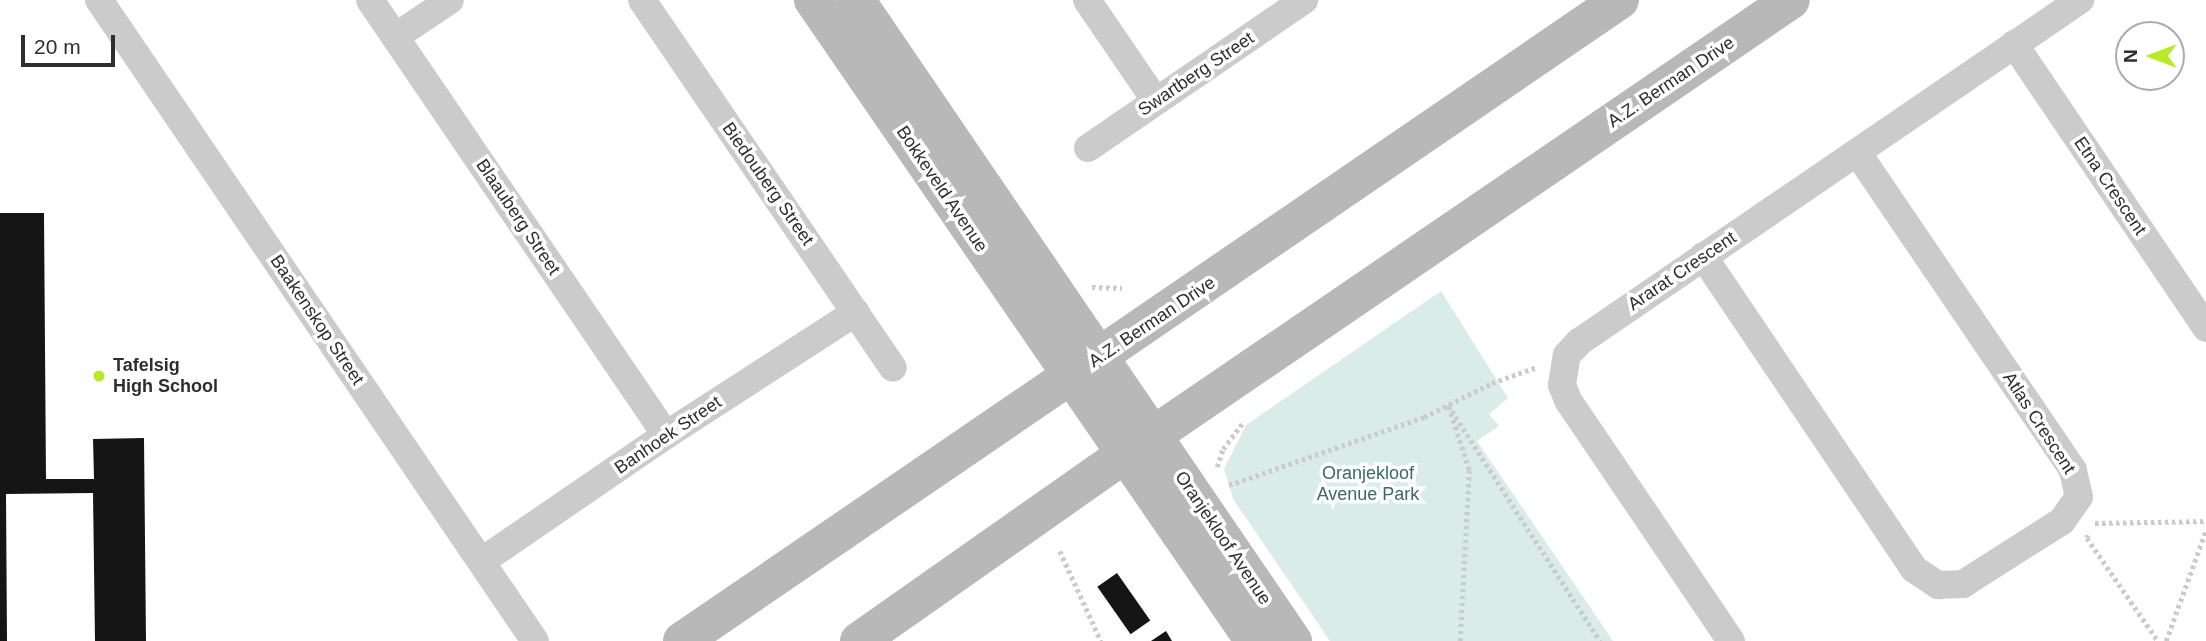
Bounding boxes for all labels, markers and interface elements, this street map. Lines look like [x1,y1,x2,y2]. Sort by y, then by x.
scale bar [24,21,119,65]
north arrow [2115,21,2185,91]
street label: Swartberg Street [1134,27,1258,121]
street label: A.Z. Berman Drive [1604,32,1738,132]
text: 20 m [34,35,81,58]
text: N [2120,49,2141,63]
street label: Biedouberg Street [718,118,818,250]
street label: Bokkeveld Avenue [891,121,993,257]
street label: Etna Crescent [2069,133,2151,239]
street label: Blaauberg Street [471,155,565,279]
street label: Ararat Crescent [1624,227,1740,315]
street label: Baakenskop Street [266,251,368,389]
street label: A.Z. Berman Drive [1085,272,1219,372]
place label: Tafelsig High School [113,355,218,398]
marker: Tafelsig High School [91,368,107,384]
street label: Atlas Crescent [1998,368,2080,478]
street label: Banhoek Street [611,391,725,479]
park label: Oranjekloof Avenue Park [1317,463,1419,505]
street label: Oranjekloof Avenue [1170,467,1276,609]

